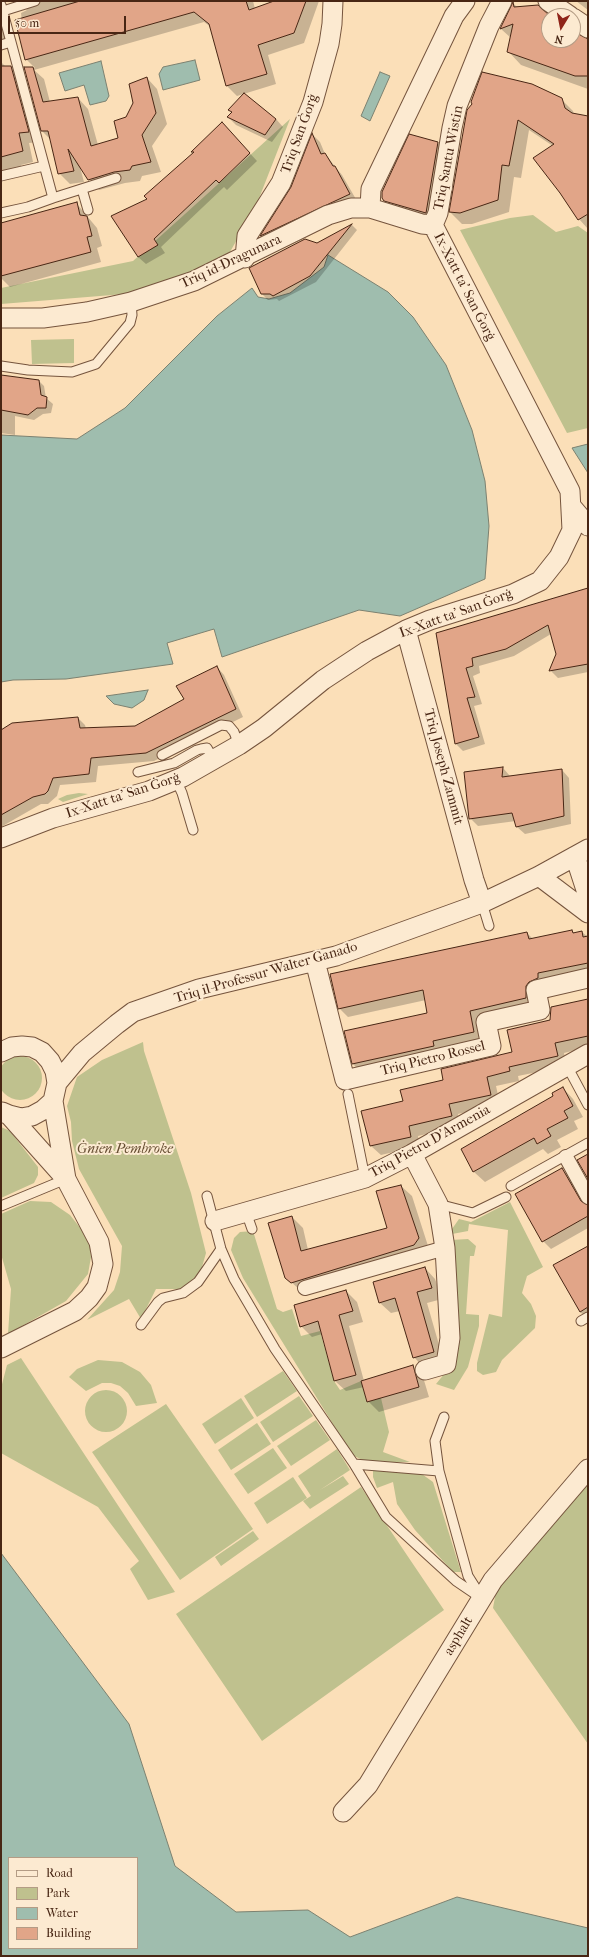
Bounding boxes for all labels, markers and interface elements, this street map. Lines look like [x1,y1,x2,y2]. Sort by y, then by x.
scale bar [10,8,128,34]
north arrow [541,8,581,48]
text: 50 m [15,16,39,30]
text: N [554,32,564,46]
street label: Triq San Ġorġ [278,92,322,176]
street label: Triq Santu Wistin [431,104,467,212]
street label: Ix-Xatt ta' San Ġorġ [429,230,499,344]
street label: Triq id-Dragunara [178,231,284,293]
street label: Ix-Xatt ta' San Ġorġ [397,586,515,642]
street label: Triq Joseph Zammit [419,707,467,827]
street label: Ix-Xatt ta' San Ġorġ [64,770,182,822]
street label: Triq il-Professur Walter Ganado [172,939,360,1007]
street label: Triq Pietro Rossel [379,1038,487,1080]
street label: Triq Pietru D'Armenia [367,1102,493,1182]
park label: Ġnien Pembroke [77,1142,173,1158]
street label: asphalt [441,1614,477,1658]
legend [8,1857,138,1949]
text: Road [46,1866,73,1880]
text: Park [46,1886,70,1900]
text: Water [46,1906,78,1920]
text: Building [46,1926,91,1940]

